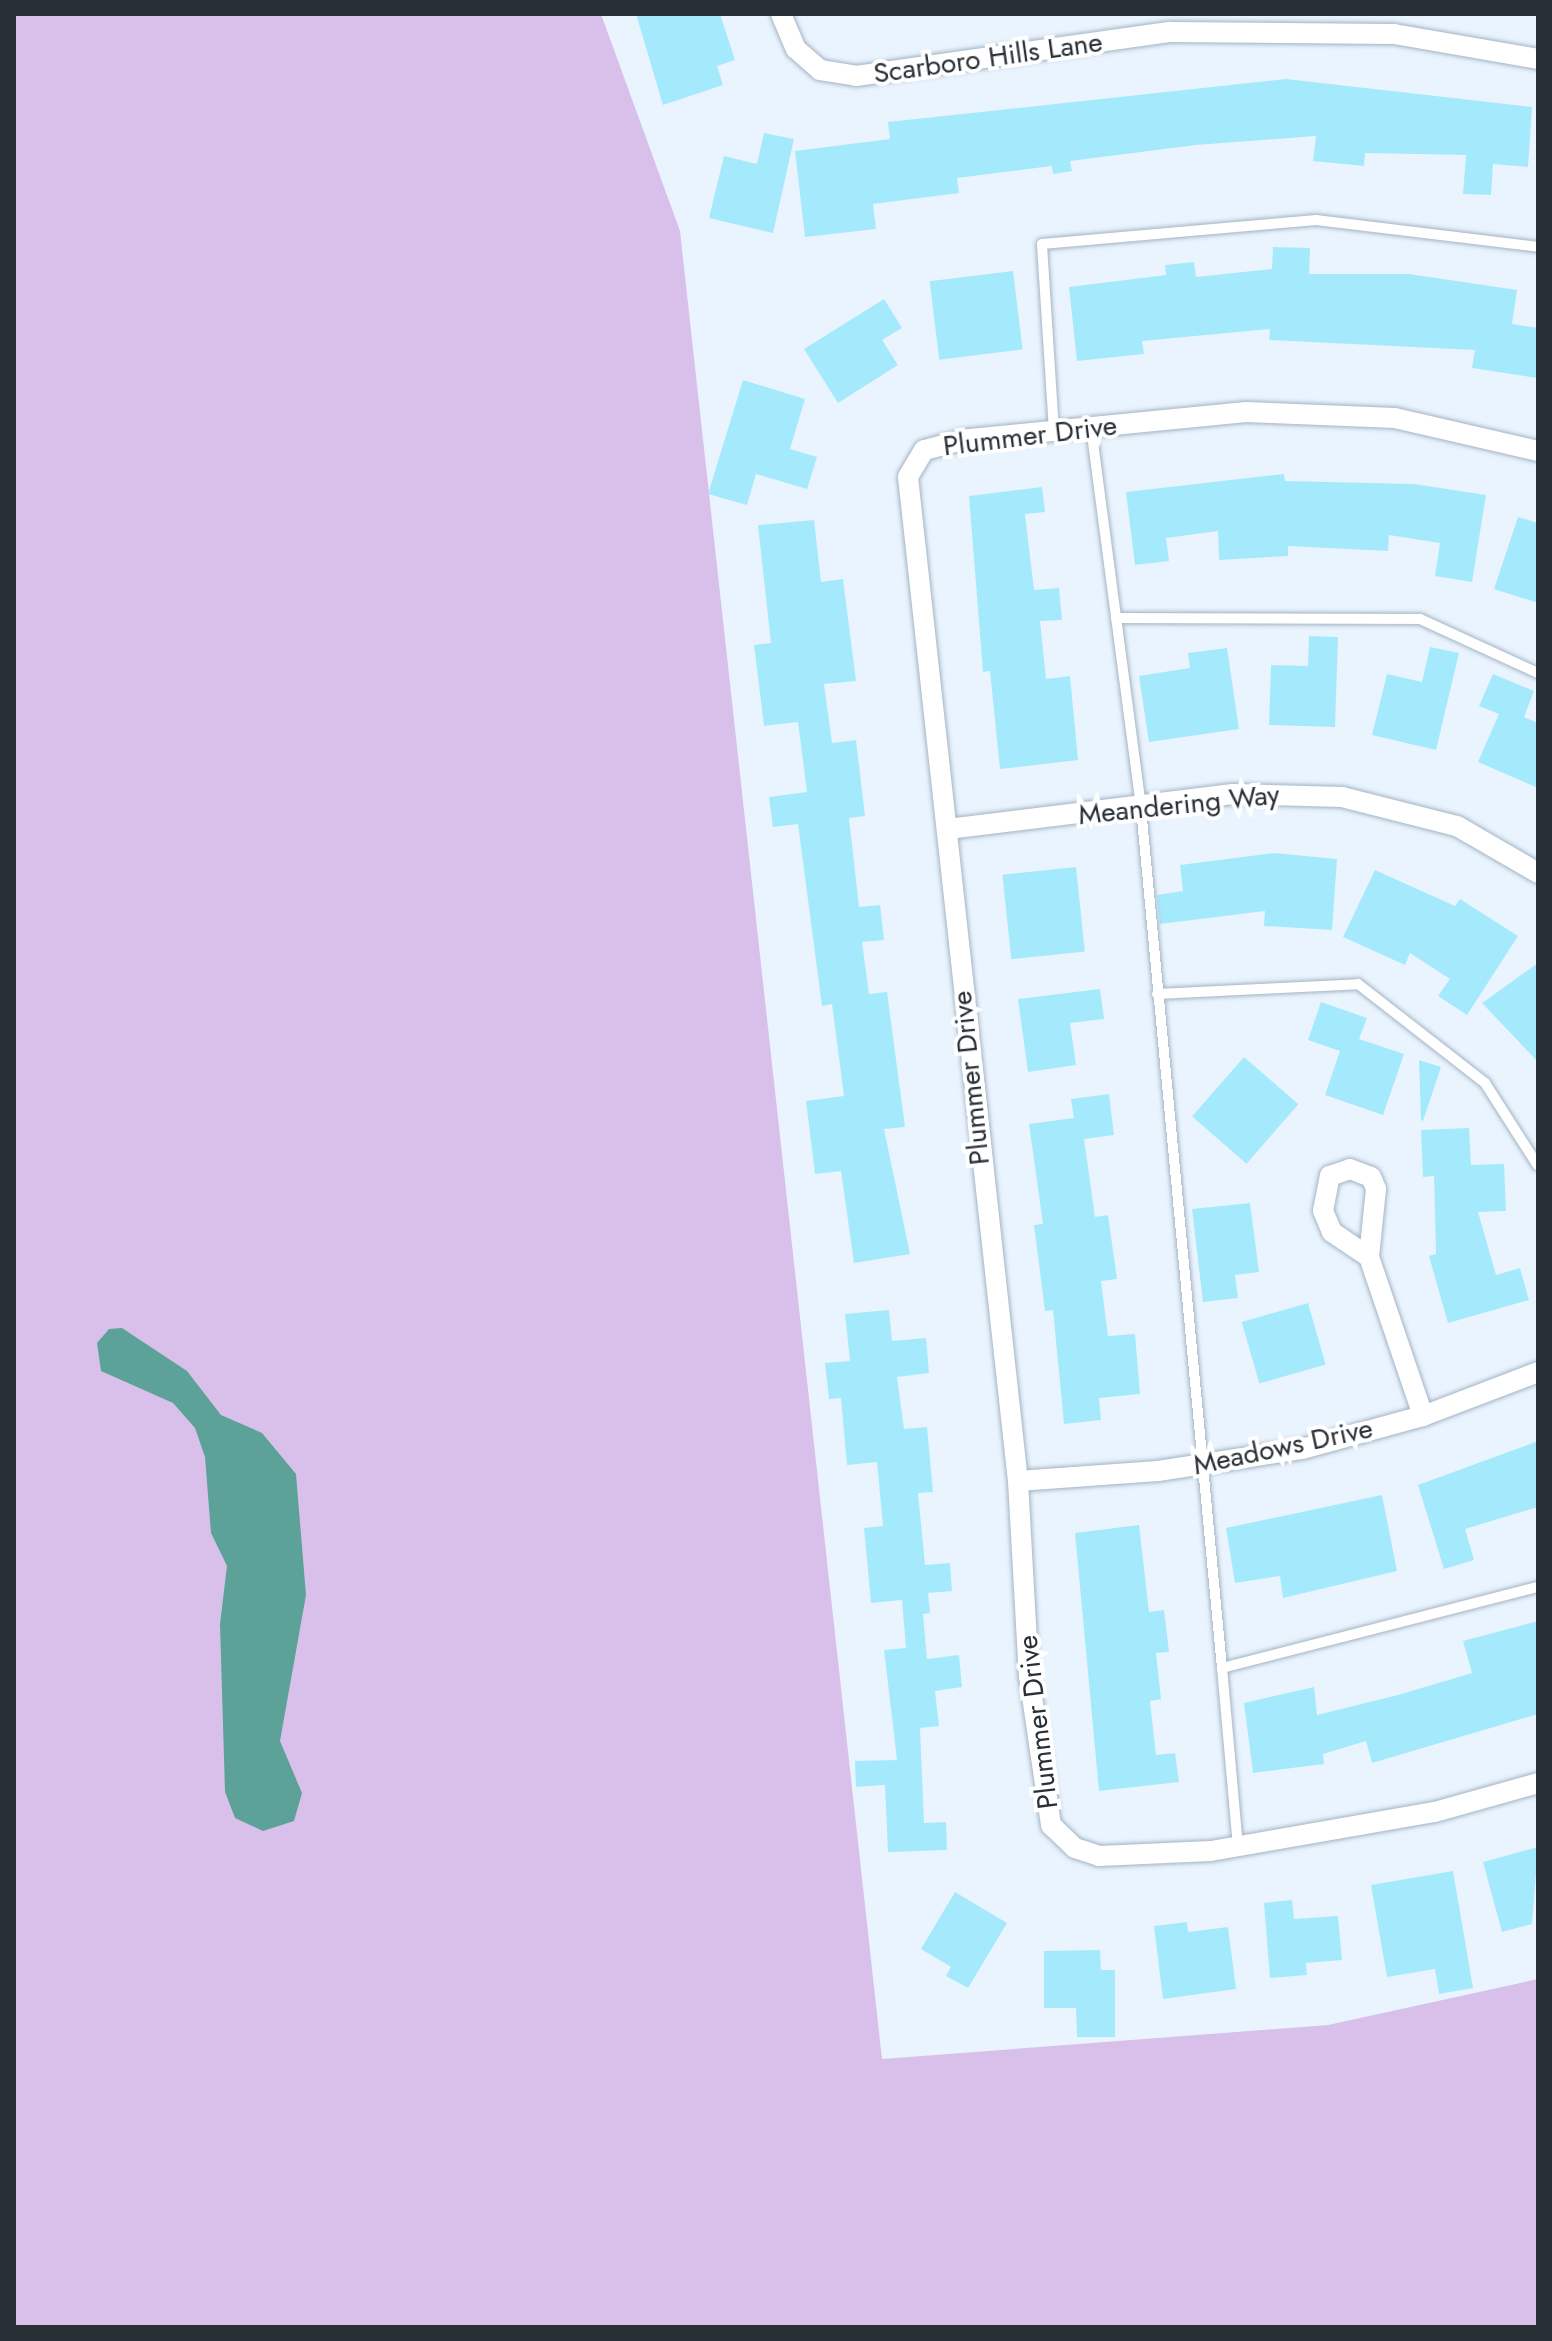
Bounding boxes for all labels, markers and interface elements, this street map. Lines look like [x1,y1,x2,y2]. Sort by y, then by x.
street label: Scarboro Hills Lane [871,25,1105,91]
street label: Plummer Drive [941,409,1119,463]
street label: Meandering Way [1077,778,1281,832]
street label: Plummer Drive [945,989,997,1167]
street label: Meadows Drive [1190,1412,1376,1482]
street label: Plummer Drive [1011,1633,1065,1811]

